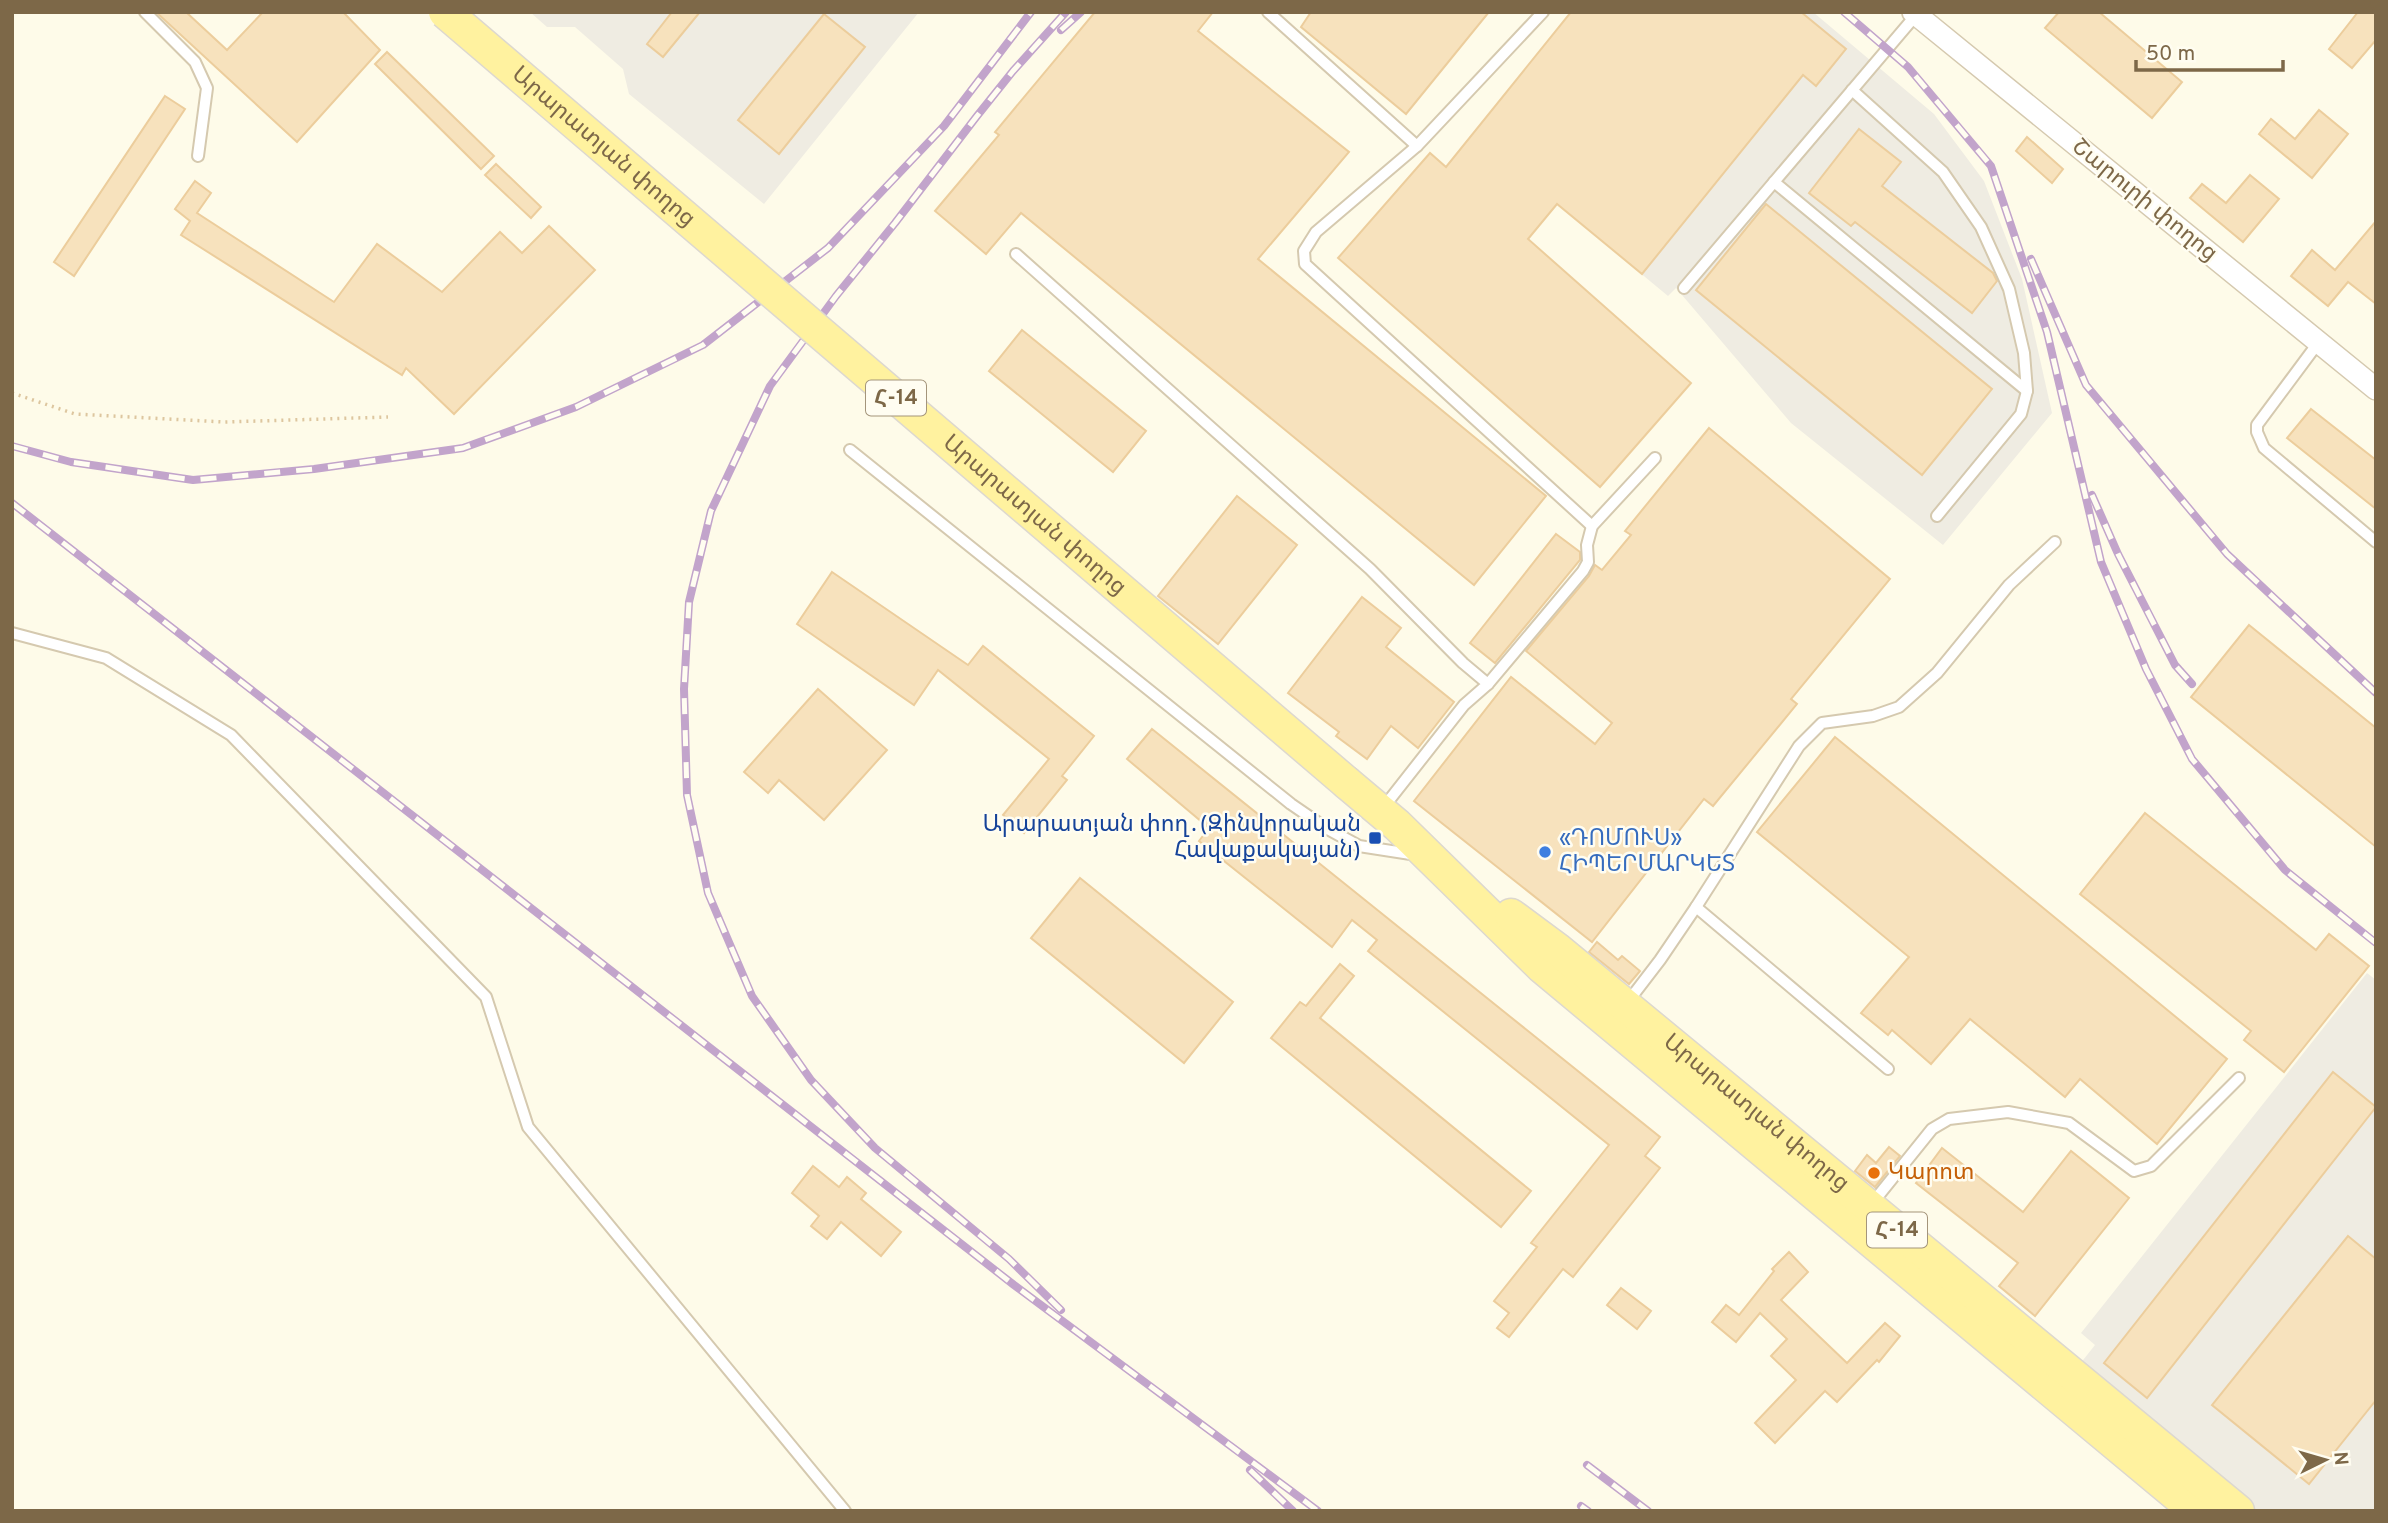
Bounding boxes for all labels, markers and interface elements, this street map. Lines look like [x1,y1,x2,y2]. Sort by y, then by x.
scale bar [2136,28,2283,72]
text: 50 m [2146,41,2195,68]
street label: Արարատյան փողոց [505,61,701,234]
street label: Շարուրի փողոց [2065,133,2223,269]
road number: Հ-14 [866,380,926,416]
street label: Արարատյան փողոց [936,429,1132,602]
place label: Արարատյան փող․(Զինվորական Հավաքակայան) [983,811,1361,866]
place label: «ԴՈՄՈՒՍ» ՀԻՊԵՐՄԱՐԿԵՏ [1559,825,1735,880]
marker: Արարատյան փող․(Զինվորական Հավաքակայան) [1367,830,1383,846]
marker: «ԴՈՄՈՒՍ» ՀԻՊԵՐՄԱՐԿԵՏ [1537,844,1553,860]
street label: Արարատյան փողոց [1657,1028,1855,1198]
place label: Կարոտ [1888,1159,1974,1188]
marker: Կարոտ [1866,1165,1882,1181]
road number: Հ-14 [1867,1212,1927,1248]
north arrow [2290,1425,2360,1495]
text: N [2327,1451,2352,1467]

